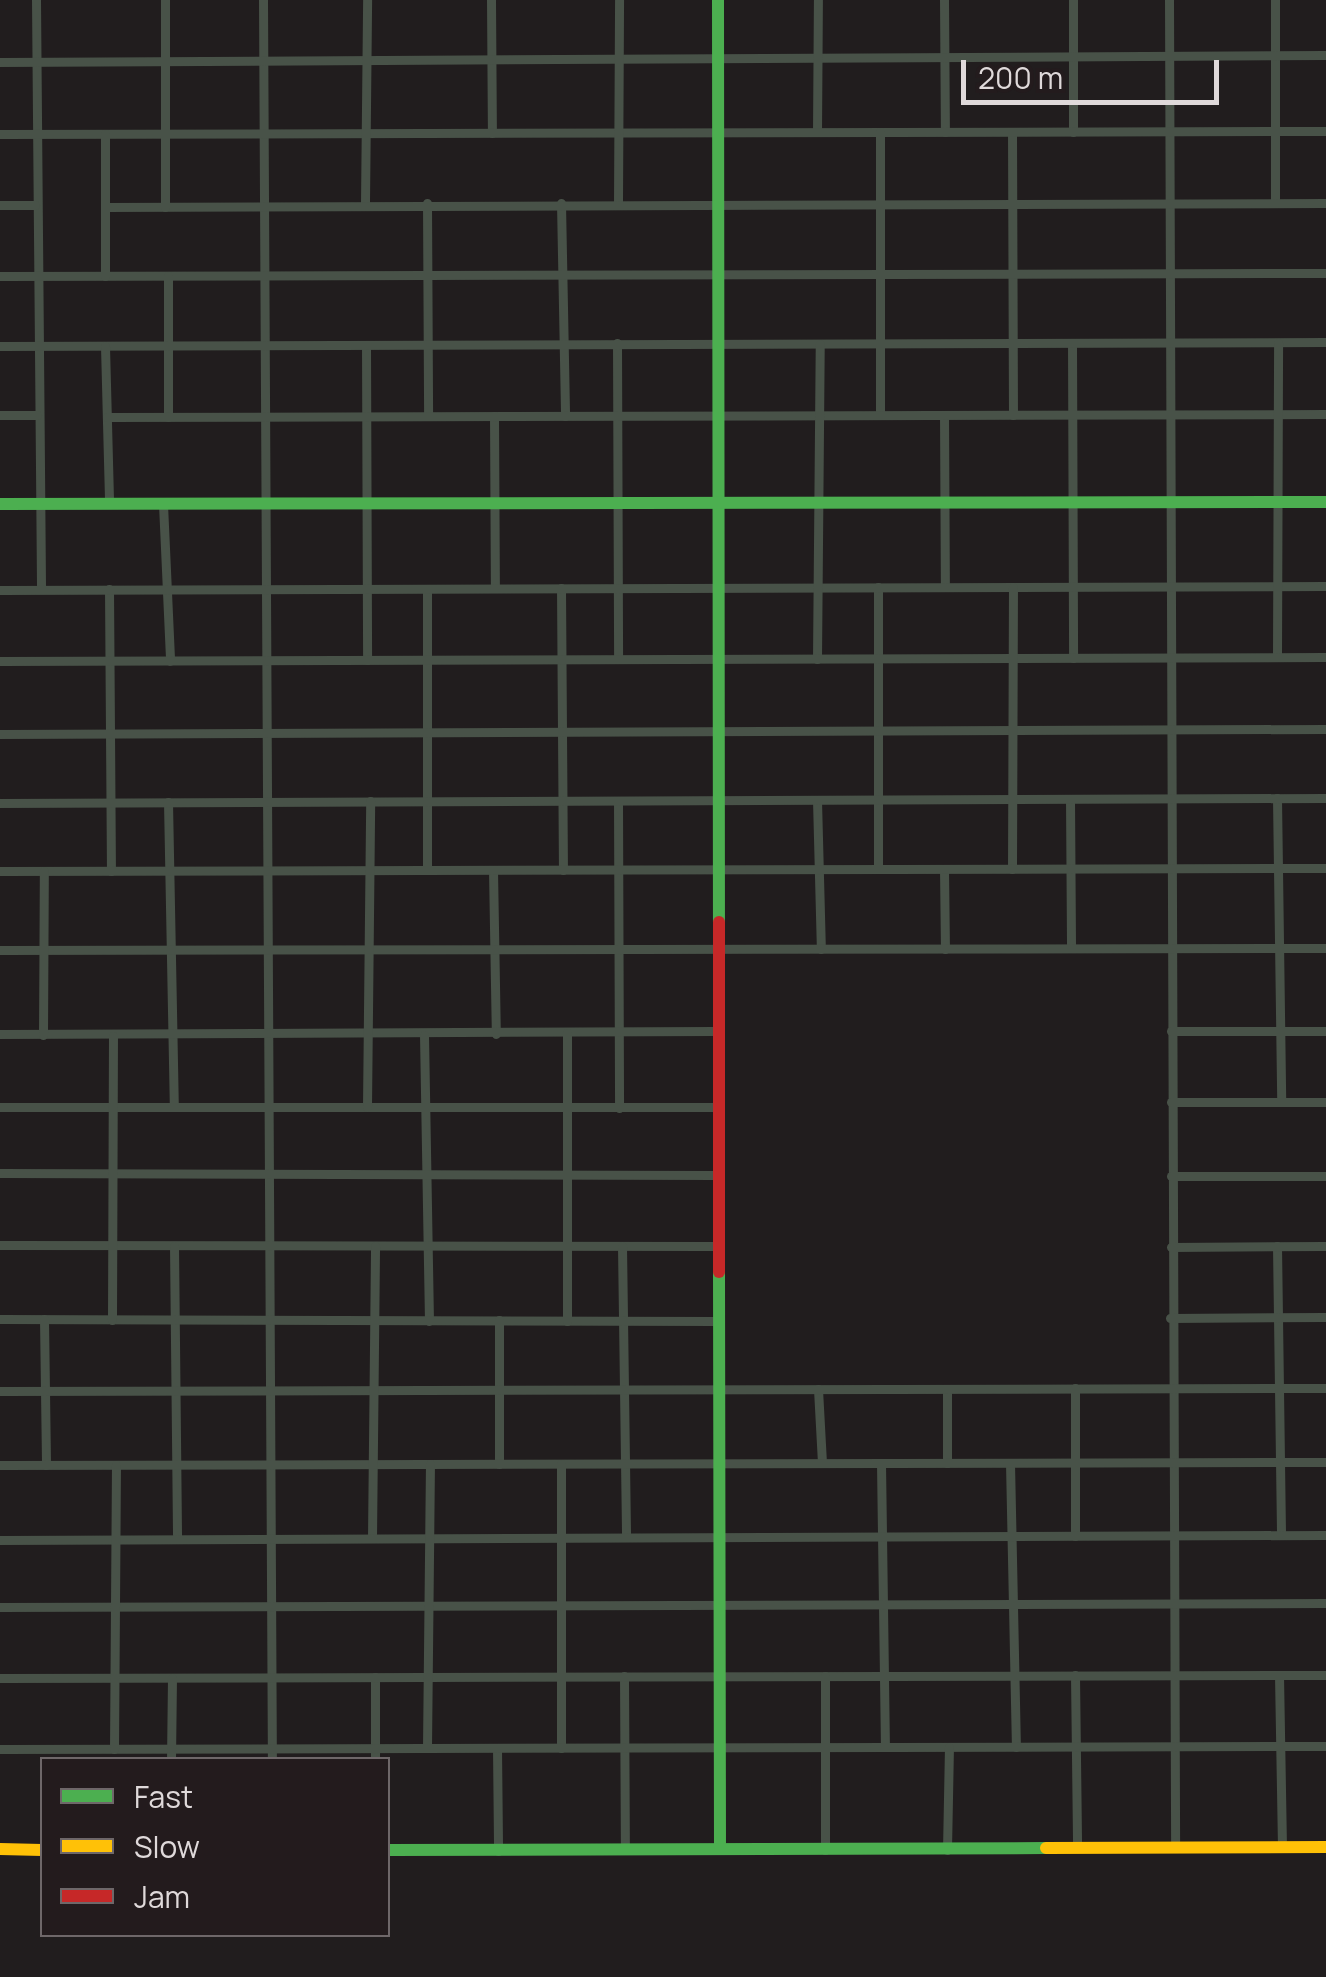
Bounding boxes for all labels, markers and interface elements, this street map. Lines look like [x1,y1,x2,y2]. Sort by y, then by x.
scale bar [966,40,1224,102]
text: 200 m [978,57,1063,98]
legend [40,1757,390,1937]
text: Fast [134,1776,193,1817]
text: Slow [134,1826,200,1867]
text: Jam [134,1876,190,1917]

